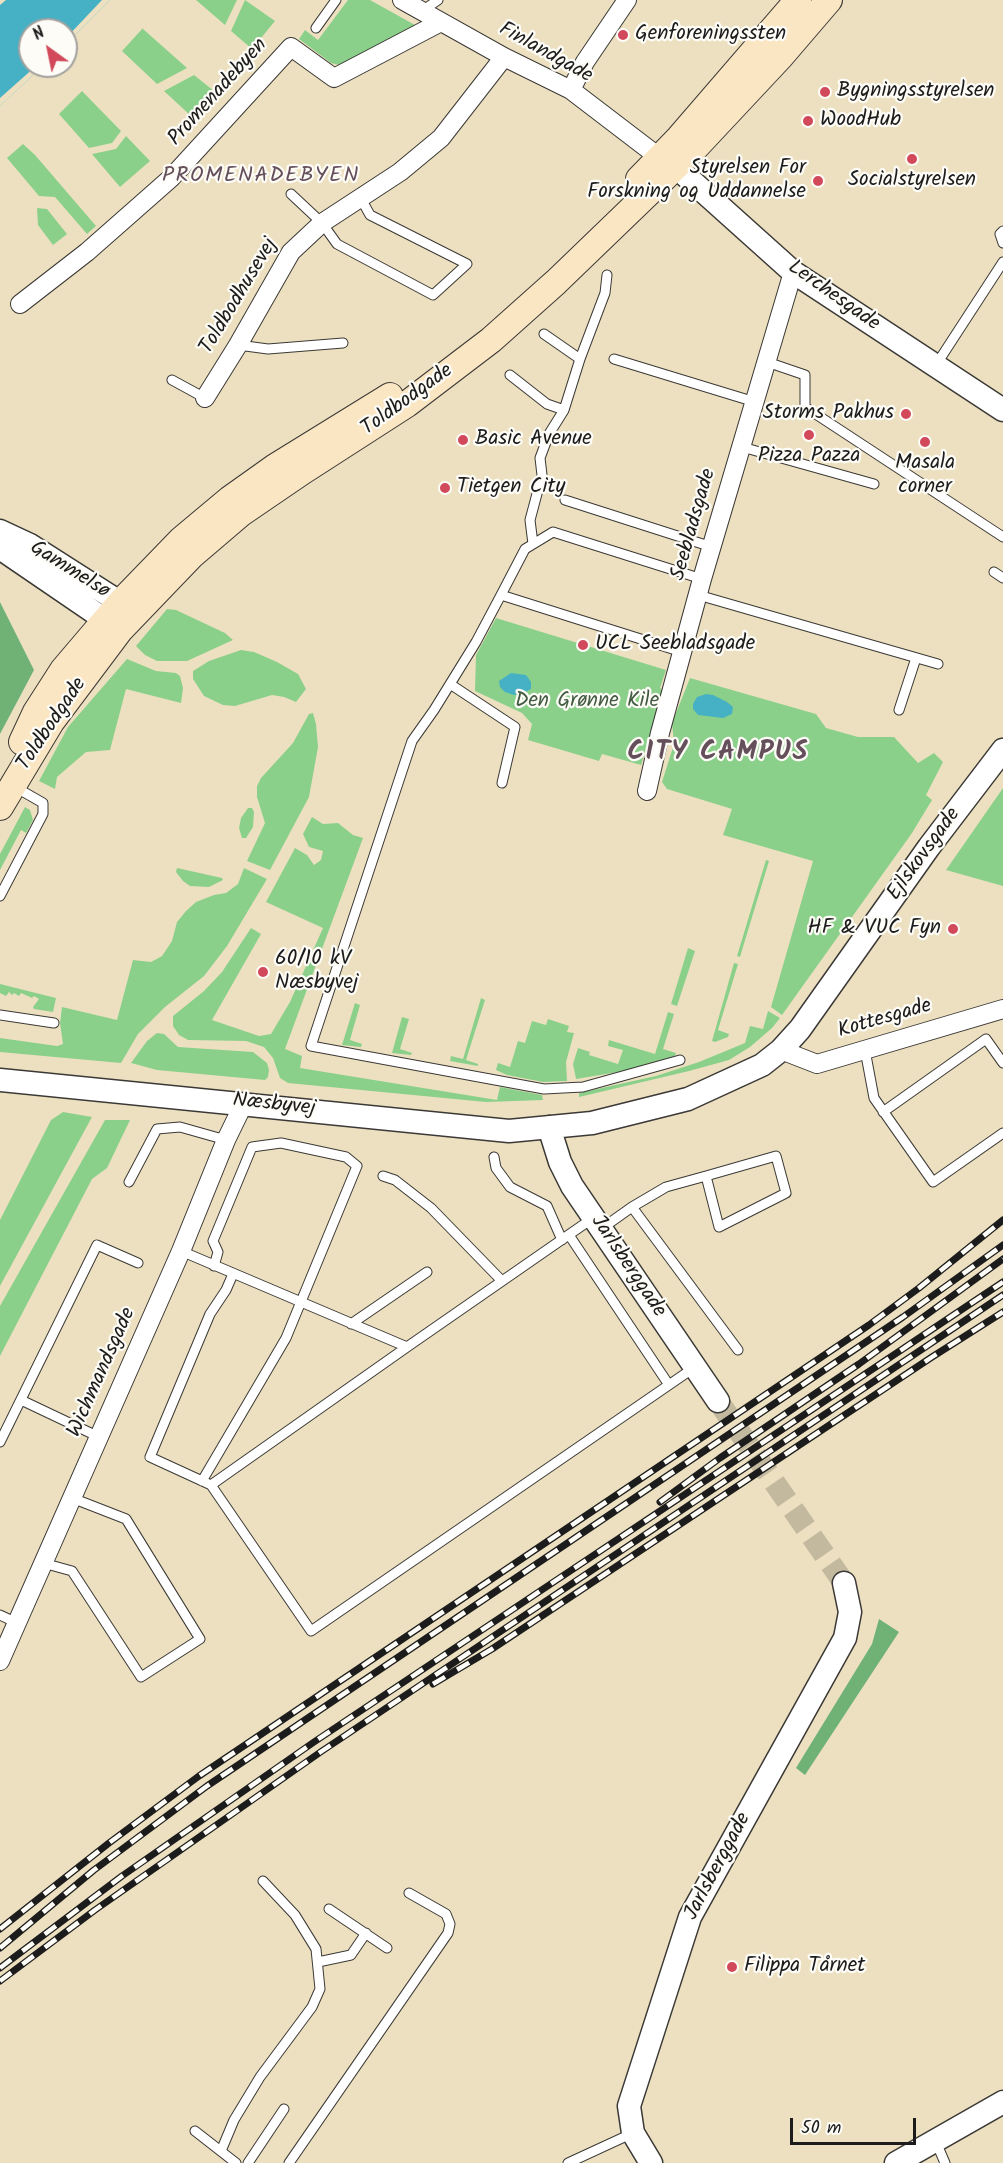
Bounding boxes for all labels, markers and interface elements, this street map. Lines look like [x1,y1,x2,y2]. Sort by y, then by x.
north arrow [18,18,78,78]
street label: Finlandgade [494,18,596,90]
text: N [28,21,50,47]
place label: Genforeningssten [635,22,786,48]
marker: Genforeningssten [616,28,630,42]
street label: Promenadebyen [164,34,274,152]
place label: Bygningsstyrelsen [837,79,995,105]
marker: Bygningsstyrelsen [818,85,832,99]
place label: WoodHub [820,108,901,134]
marker: WoodHub [801,114,815,128]
marker: Socialstyrelsen [905,152,919,166]
place label: Styrelsen For Forskning og Uddannelse [587,156,806,206]
district label: PROMENADEBYEN [162,164,360,190]
place label: Socialstyrelsen [848,168,976,194]
marker: Styrelsen For Forskning og Uddannelse [811,174,825,188]
street label: Toldbodhusevej [196,234,284,360]
street label: Lerchesgade [782,256,884,338]
street label: Toldbodgade [357,359,459,443]
place label: Storms Pakhus [763,401,894,427]
marker: Storms Pakhus [899,407,913,421]
place label: Basic Avenue [475,427,592,453]
marker: Pizza Pazza [802,428,816,442]
marker: Basic Avenue [456,433,470,447]
marker: Masala corner [918,435,932,449]
place label: Pizza Pazza [758,444,860,470]
place label: Masala corner [895,451,955,501]
street label: Seebladsgade [667,466,723,584]
place label: Tietgen City [457,475,565,501]
marker: Tietgen City [438,481,452,495]
street label: Gammelsø [24,537,114,605]
place label: UCL Seebladsgade [595,632,755,658]
marker: UCL Seebladsgade [576,638,590,652]
street label: Toldbodgade [13,674,93,776]
park label: Den Grønne Kile [515,689,659,715]
district label: CITY CAMPUS [627,738,809,770]
street label: Ejlskovsgade [883,804,967,906]
place label: HF & VUC Fyn [808,916,941,942]
marker: HF & VUC Fyn [946,922,960,936]
place label: 60/10 kV Næsbyvej [275,947,358,997]
marker: 60/10 kV Næsbyvej [256,965,270,979]
street label: Kottesgade [835,995,935,1045]
street label: Næsbyvej [231,1089,317,1123]
street label: Jarlsberggade [584,1211,670,1323]
street label: Wichmandsgade [63,1304,143,1442]
street label: Jarlsberggade [680,1809,758,1925]
place label: Filippa Tårnet [744,1954,865,1980]
marker: Filippa Tårnet [725,1960,739,1974]
scale bar [793,2106,919,2144]
text: 50 m [801,2114,841,2143]

